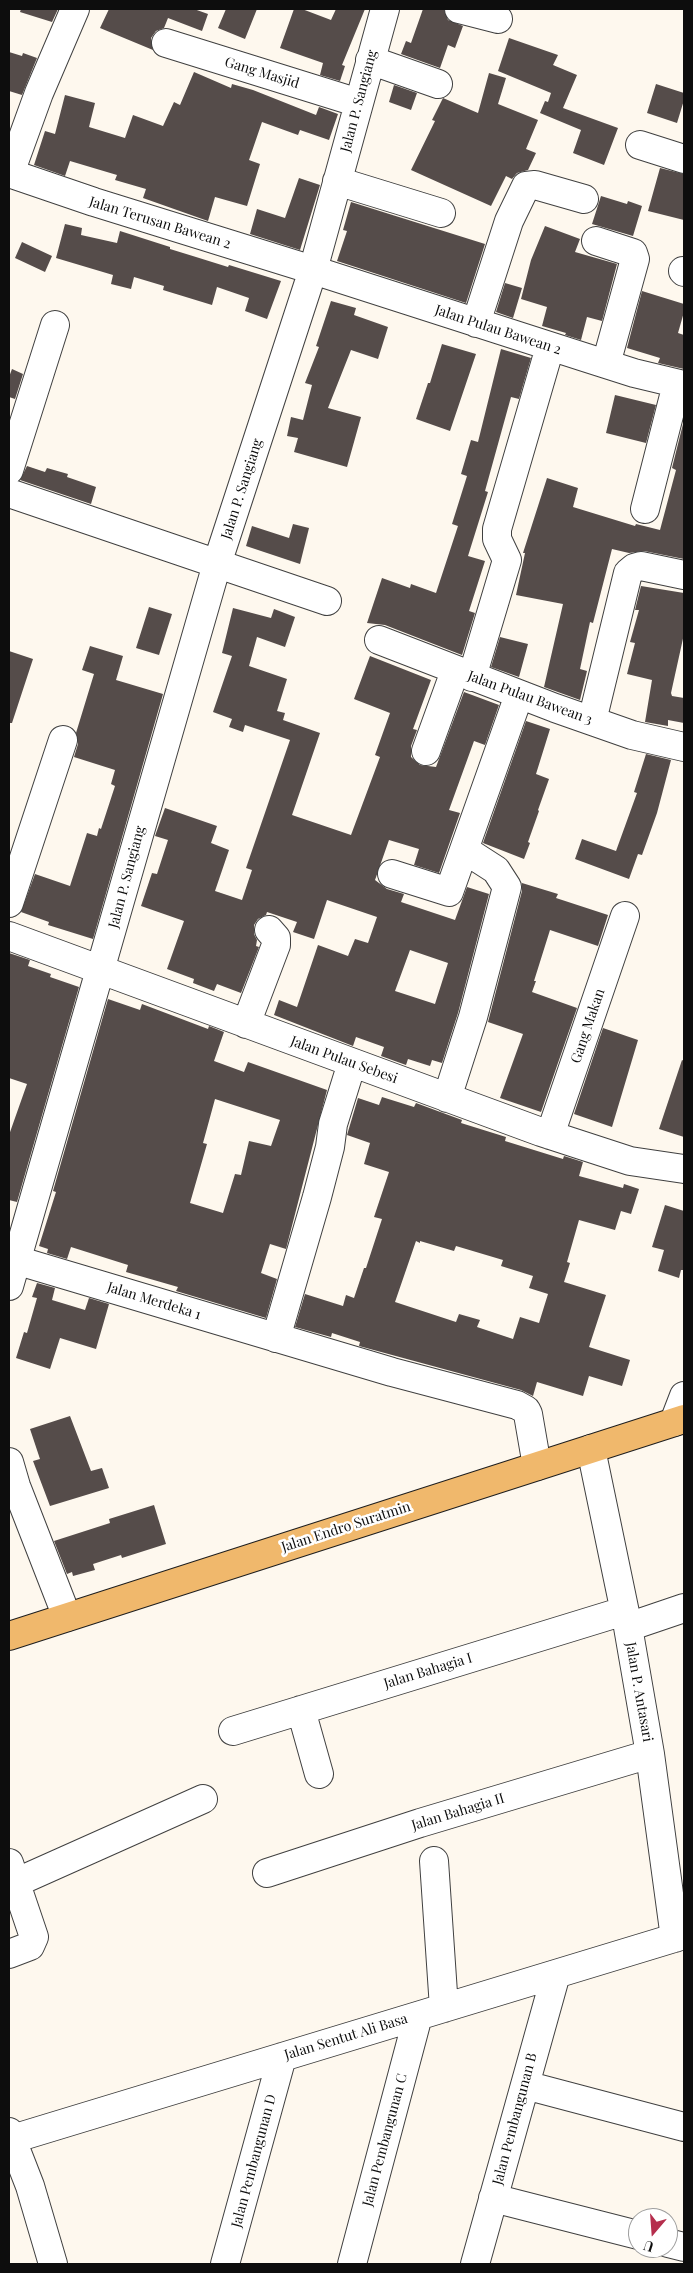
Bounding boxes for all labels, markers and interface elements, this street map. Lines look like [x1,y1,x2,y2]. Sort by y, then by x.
street label: Jalan P. Sangiang [337,48,381,154]
street label: Gang Masjid [223,54,301,92]
street label: Jalan Terusan Bawean 2 [87,193,233,253]
street label: Jalan Pulau Bawean 2 [433,302,563,358]
street label: Jalan P. Sangiang [218,436,266,542]
street label: Jalan Pulau Bawean 3 [465,668,595,728]
street label: Jalan P. Sangiang [105,824,149,930]
street label: Gang Makan [567,986,609,1066]
street label: Jalan Pulau Sebesi [288,1033,400,1087]
street label: Jalan Merdeka 1 [105,1279,203,1323]
street label: Jalan Endro Suratmin [279,1498,413,1556]
street label: Jalan P. Antasari [622,1641,656,1743]
street label: Jalan Bahagia I [382,1650,474,1692]
street label: Jalan Bahagia II [409,1790,507,1834]
street label: Jalan Sentut Ali Basa [282,2010,410,2064]
street label: Jalan Pembangunan B [489,2051,541,2187]
street label: Jalan Pembangunan C [359,2072,411,2208]
street label: Jalan Pembangunan D [228,2092,280,2230]
north arrow [628,2208,678,2258]
text: U [641,2236,656,2257]

